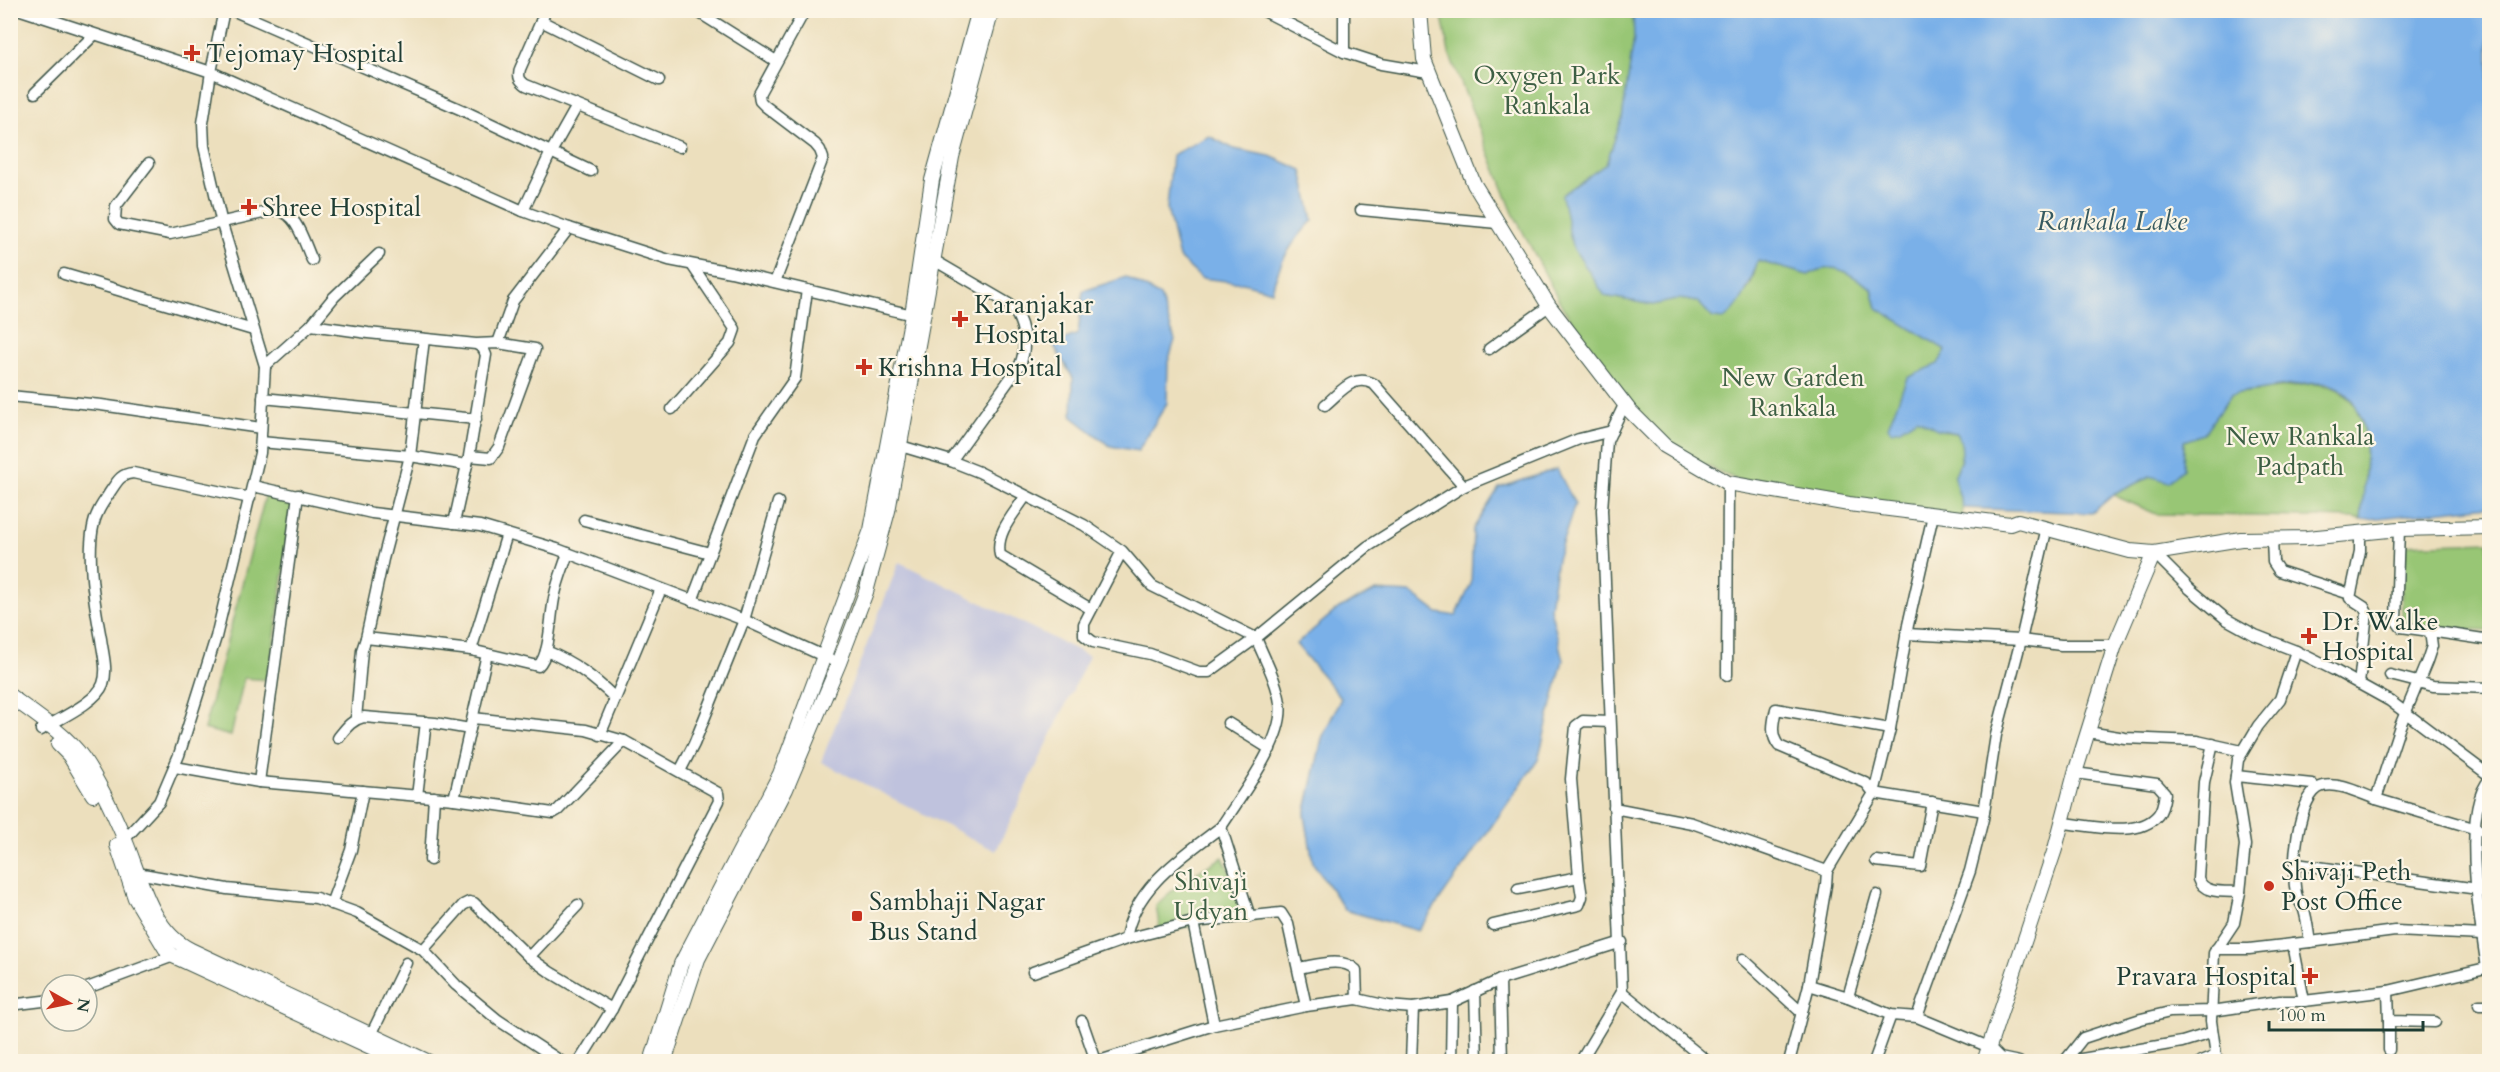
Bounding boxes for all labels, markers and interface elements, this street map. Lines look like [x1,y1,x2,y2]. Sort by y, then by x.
place label: Tejomay Hospital [206,36,404,71]
marker: Tejomay Hospital [183,44,201,62]
park label: Oxygen Park Rankala [1473,58,1621,123]
place label: Shree Hospital [262,190,421,225]
marker: Shree Hospital [240,198,258,216]
water label: Rankala Lake [2037,203,2188,240]
place label: Karanjakar Hospital [974,287,1094,352]
marker: Karanjakar Hospital [951,310,969,328]
place label: Krishna Hospital [878,350,1062,385]
marker: Krishna Hospital [855,358,873,376]
park label: New Garden Rankala [1721,360,1865,425]
park label: New Rankala Padpath [2226,419,2374,484]
place label: Dr. Walke Hospital [2322,604,2438,669]
marker: Dr. Walke Hospital [2300,627,2318,645]
place label: Shivaji Peth Post Office [2281,854,2411,919]
park label: Shivaji Udyan [1174,864,1249,929]
marker: Shivaji Peth Post Office [2262,879,2276,893]
place label: Sambhaji Nagar Bus Stand [869,884,1046,949]
marker: Sambhaji Nagar Bus Stand [850,909,864,923]
place label: Pravara Hospital [2116,959,2296,994]
marker: Pravara Hospital [2301,967,2319,985]
north arrow [39,973,99,1033]
scale bar [2269,994,2424,1032]
text: N [71,997,95,1014]
text: 100 m [2278,1003,2326,1028]

